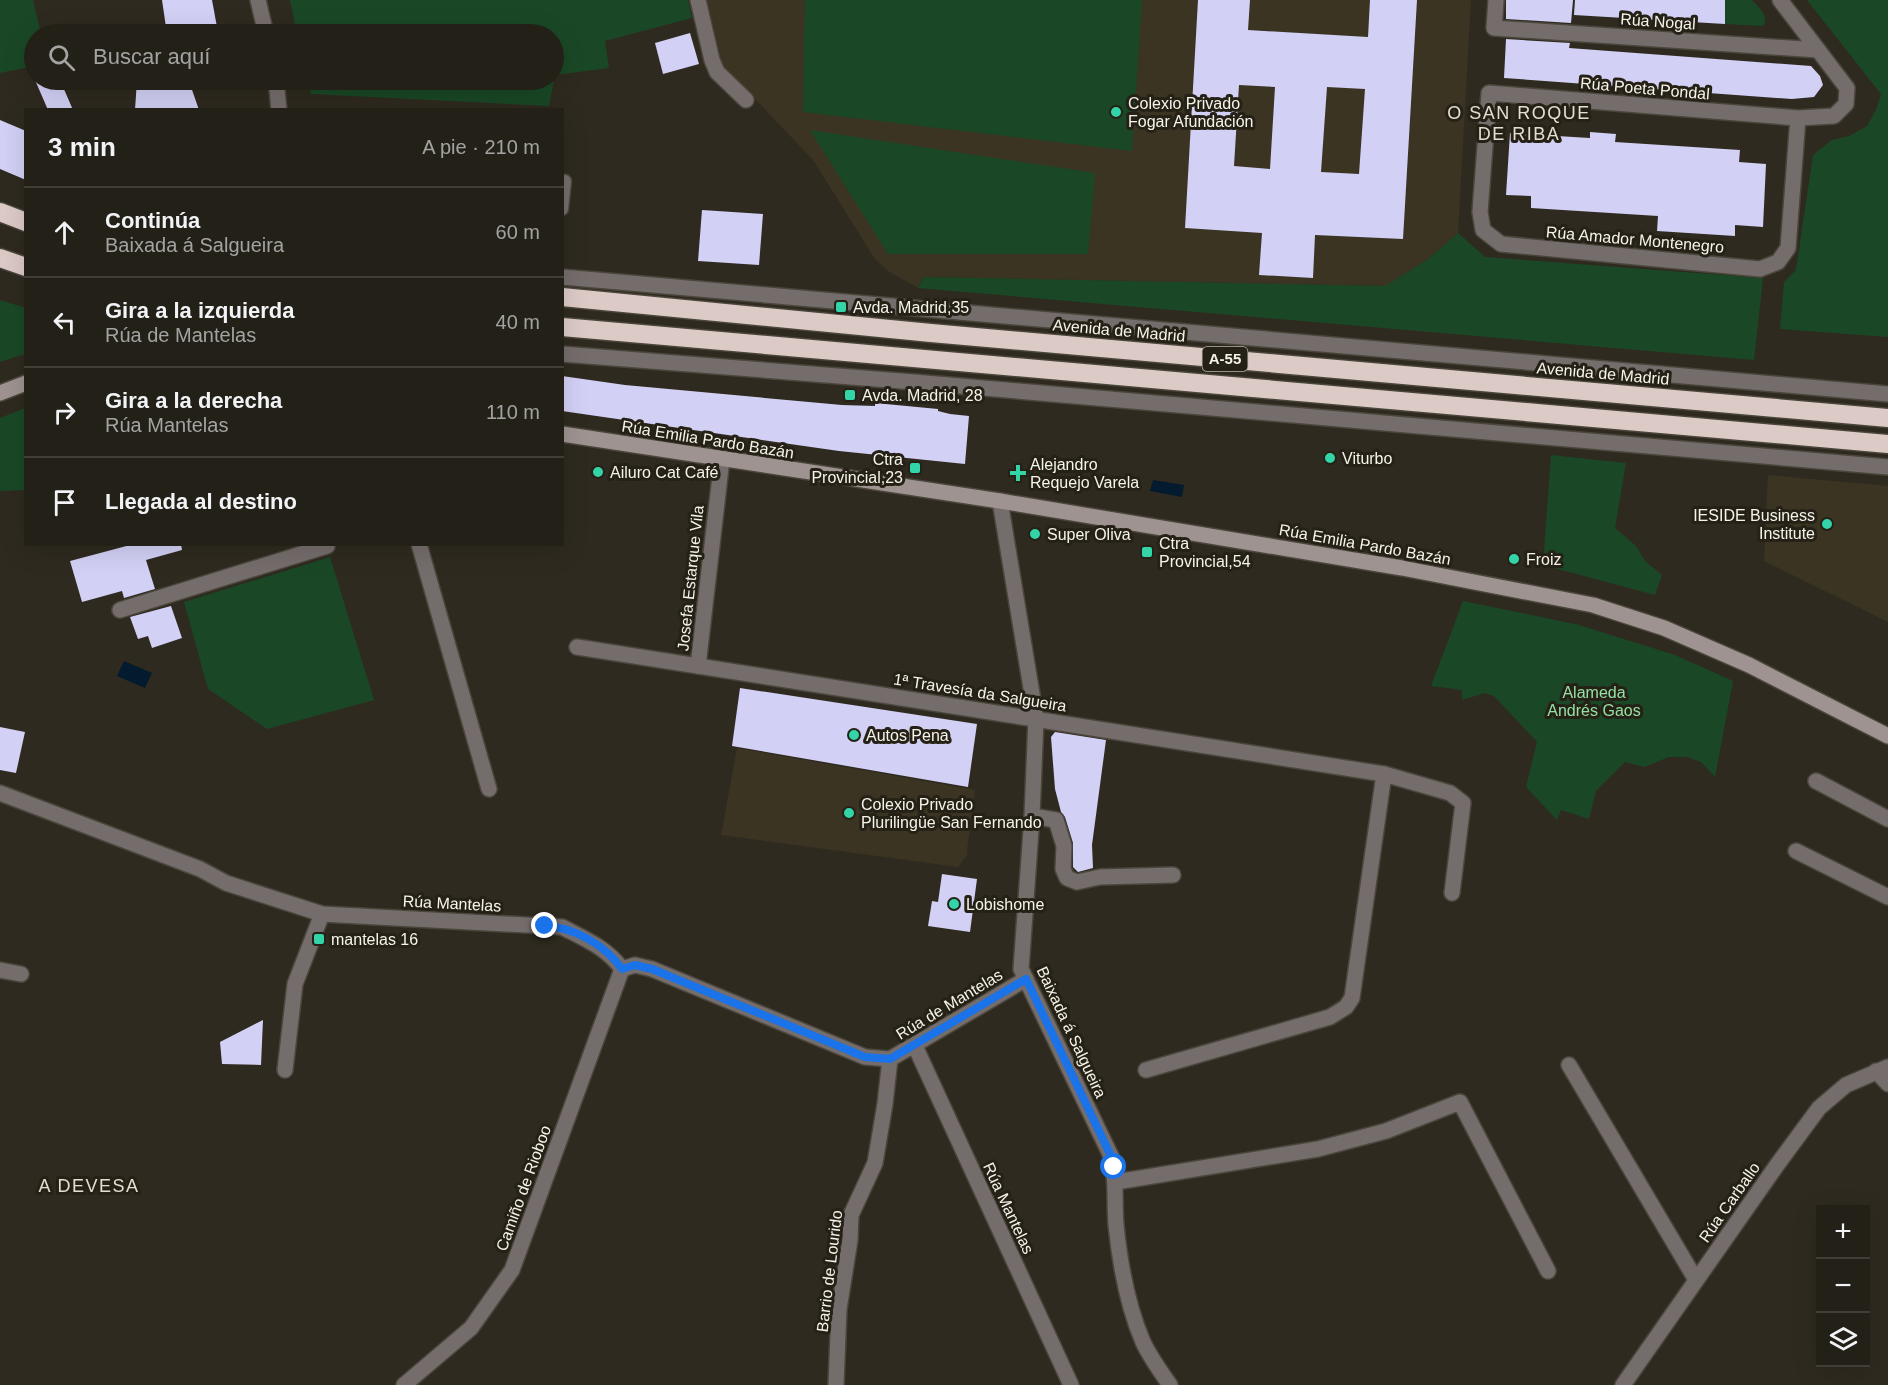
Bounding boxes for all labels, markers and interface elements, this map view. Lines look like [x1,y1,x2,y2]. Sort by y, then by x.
street label: Rúa Nogal [1620,10,1696,33]
search box [24,24,564,90]
icon: search [45,41,78,74]
text: Buscar aquí [93,44,210,69]
street label: Rúa Poeta Pondal [1580,74,1710,103]
place label: Colexio Privado Fogar Afundación [1128,95,1253,130]
district label: O SAN ROQUE DE RIBA [1447,103,1591,144]
marker: Colexio Privado Fogar Afundación [1109,105,1123,119]
text: 3 min [48,132,116,162]
text: A pie · 210 m [422,136,540,158]
text: Continúa [105,208,200,233]
icon: ahead [48,216,81,249]
text: 60 m [496,221,540,243]
street label: Rúa Amador Montenegro [1545,223,1725,256]
text: Baixada á Salgueira [105,234,284,256]
text: Gira a la izquierda [105,298,295,323]
place label: Avda. Madrid,35 [853,299,969,316]
marker: Avda. Madrid,35 [834,300,848,314]
icon: left [48,306,81,339]
text: 40 m [496,311,540,333]
street label: Avenida de Madrid [1052,316,1186,345]
text: Rúa de Mantelas [105,324,256,346]
road number: A-55 [1202,347,1248,371]
street label: Avenida de Madrid [1536,359,1670,388]
place label: Avda. Madrid, 28 [862,387,983,404]
text: Gira a la derecha [105,388,282,413]
marker: Avda. Madrid, 28 [843,388,857,402]
icon: right [48,396,81,429]
text: 110 m [486,401,540,423]
text: Rúa Mantelas [105,414,228,436]
street label: Rúa Emilia Pardo Bazán [621,417,795,462]
place label: Viturbo [1342,450,1393,467]
place label: Ctra Provincial,23 [811,451,903,486]
marker: Viturbo [1323,451,1337,465]
place label: Alejandro Requejo Varela [1030,456,1139,491]
marker: Ctra Provincial,23 [908,461,922,475]
place label: Ailuro Cat Café [610,464,719,481]
marker: Ailuro Cat Café [591,465,605,479]
marker: Alejandro Requejo Varela [1011,466,1025,480]
icon: arrive [48,486,81,519]
text: Llegada al destino [105,489,297,514]
street label: Josefa Estarque Vila [674,504,707,652]
place label: IESIDE Business Institute [1693,507,1815,542]
marker: IESIDE Business Institute [1820,517,1834,531]
street label: Rúa Emilia Pardo Bazán [1278,521,1452,568]
place label: Super Oliva [1047,526,1131,543]
marker: Super Oliva [1028,527,1042,541]
place label: Ctra Provincial,54 [1159,535,1251,570]
marker: Ctra Provincial,54 [1140,545,1154,559]
place label: Froiz [1526,551,1562,568]
marker: Froiz [1507,552,1521,566]
street label: 1ª Travesía da Salgueira [892,670,1068,715]
park label: Alameda Andrés Gaos [1547,684,1641,719]
place label: Autos Pena [866,727,949,744]
marker: Autos Pena [847,728,861,742]
place label: Colexio Privado Plurilingüe San Fernando [861,796,1042,831]
marker: Colexio Privado Plurilingüe San Fernando [842,806,856,820]
street label: Rúa Mantelas [402,892,502,915]
place label: Lobishome [966,896,1044,913]
marker: Lobishome [947,897,961,911]
route end [531,912,557,938]
place label: mantelas 16 [331,931,418,948]
marker: mantelas 16 [312,932,326,946]
street label: Baixada á Salgueira [1034,964,1110,1101]
street label: Rúa de Mantelas [893,966,1005,1043]
street label: Camiño de Rioboo [493,1123,554,1253]
route start [1100,1153,1126,1179]
street label: Rúa Carballo [1696,1159,1763,1245]
street label: Rúa Mantelas [980,1160,1037,1257]
district label: A DEVESA [38,1176,140,1196]
map controls [1816,1205,1870,1367]
button: + [1816,1205,1870,1259]
street label: Barrio de Lourido [814,1209,845,1333]
button: − [1816,1259,1870,1313]
button: layers [1816,1313,1870,1367]

